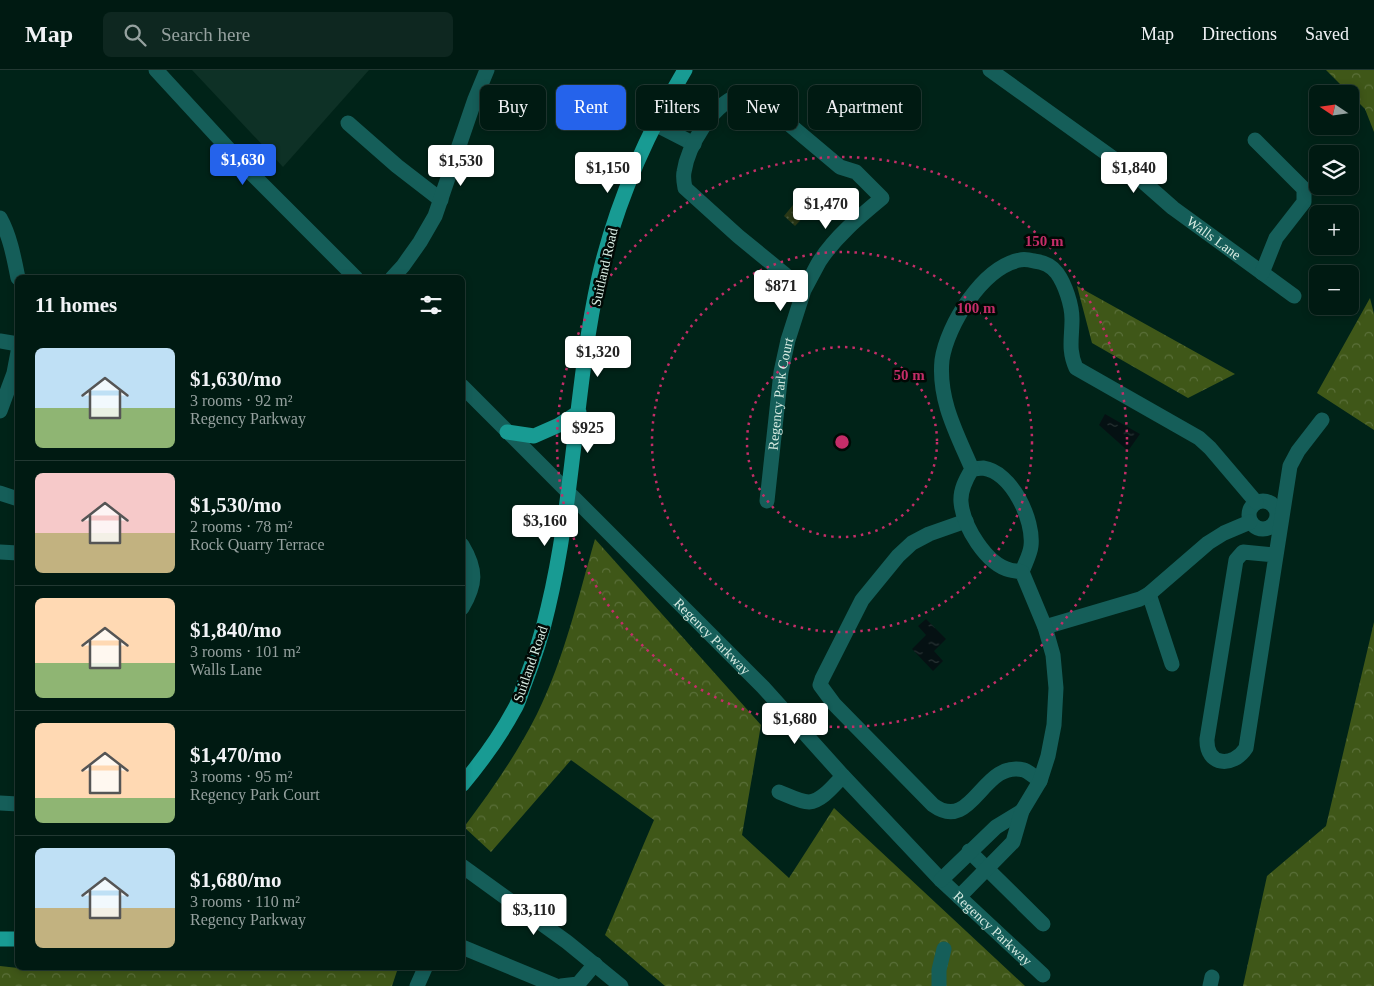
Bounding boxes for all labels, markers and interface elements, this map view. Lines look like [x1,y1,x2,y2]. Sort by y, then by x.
search box [103,12,453,57]
text: Map [25,21,73,47]
icon: search [121,21,149,49]
text: Search here [161,24,250,45]
text: Map [1141,24,1174,44]
text: Directions [1202,24,1277,44]
text: Saved [1305,24,1349,44]
chip: Buy [480,85,546,130]
chip: Rent [556,85,626,130]
chip: Filters [636,85,718,130]
chip: New [728,85,798,130]
chip: Apartment [808,85,921,130]
north arrow [1309,85,1359,135]
map controls [1309,85,1359,315]
pin: $1,630 [202,144,284,186]
pin: $1,530 [420,144,502,187]
button: layers [1309,145,1359,195]
text: $1,630 [221,151,265,168]
text: $1,530 [439,152,483,169]
pin: $1,150 [567,152,649,194]
pin: $1,840 [1093,152,1175,194]
text: $1,150 [586,159,630,176]
text: $1,840 [1112,159,1156,176]
pin: $1,470 [785,188,867,230]
text: $1,470 [804,195,848,212]
button: + [1309,205,1359,255]
street label: Walls Lane [1184,214,1244,263]
street label: Suitland Road [588,227,621,308]
text: 150 m [1025,233,1064,249]
button: − [1309,265,1359,315]
pin: $871 [751,270,811,312]
text: $871 [765,277,797,294]
icon: filters [417,291,445,319]
text: 11 homes [35,293,117,317]
text: 100 m [957,300,996,316]
pin: $1,320 [557,336,639,378]
street label: Regency Park Court [766,336,796,451]
text: $1,320 [576,343,620,360]
text: $1,630/mo [190,367,282,391]
text: 50 m [893,367,925,383]
icon: home [75,368,135,428]
text: 3 rooms · 92 m² [190,392,293,409]
text: Regency Parkway [190,410,306,427]
pin: $925 [558,412,618,454]
text: $925 [572,419,604,436]
centre of rings [833,433,851,451]
icon: home [75,493,135,553]
text: $1,530/mo [190,493,282,517]
pin: $3,160 [504,504,586,547]
text: $3,160 [523,512,567,529]
text: 2 rooms · 78 m² [190,518,293,535]
text: Rock Quarry Terrace [190,536,325,553]
street label: Regency Parkway [671,595,753,678]
icon: home [75,618,135,678]
text: $1,840/mo [190,618,282,642]
street label: Suitland Road [510,624,551,704]
text: 3 rooms · 101 m² [190,643,301,660]
text: Walls Lane [190,661,262,678]
pin: $1,680 [754,702,836,745]
text: $1,680 [773,710,817,727]
icon: home [75,743,135,803]
text: $1,470/mo [190,743,282,767]
text: 3 rooms · 95 m² [190,768,293,785]
text: Regency Park Court [190,786,320,803]
icon: home [75,868,135,928]
text: $1,680/mo [190,868,282,892]
street label: Regency Parkway [950,888,1035,969]
text: 3 rooms · 110 m² [190,893,300,910]
pin: $3,110 [493,894,575,936]
text: $3,110 [512,901,556,918]
text: Regency Parkway [190,911,306,928]

